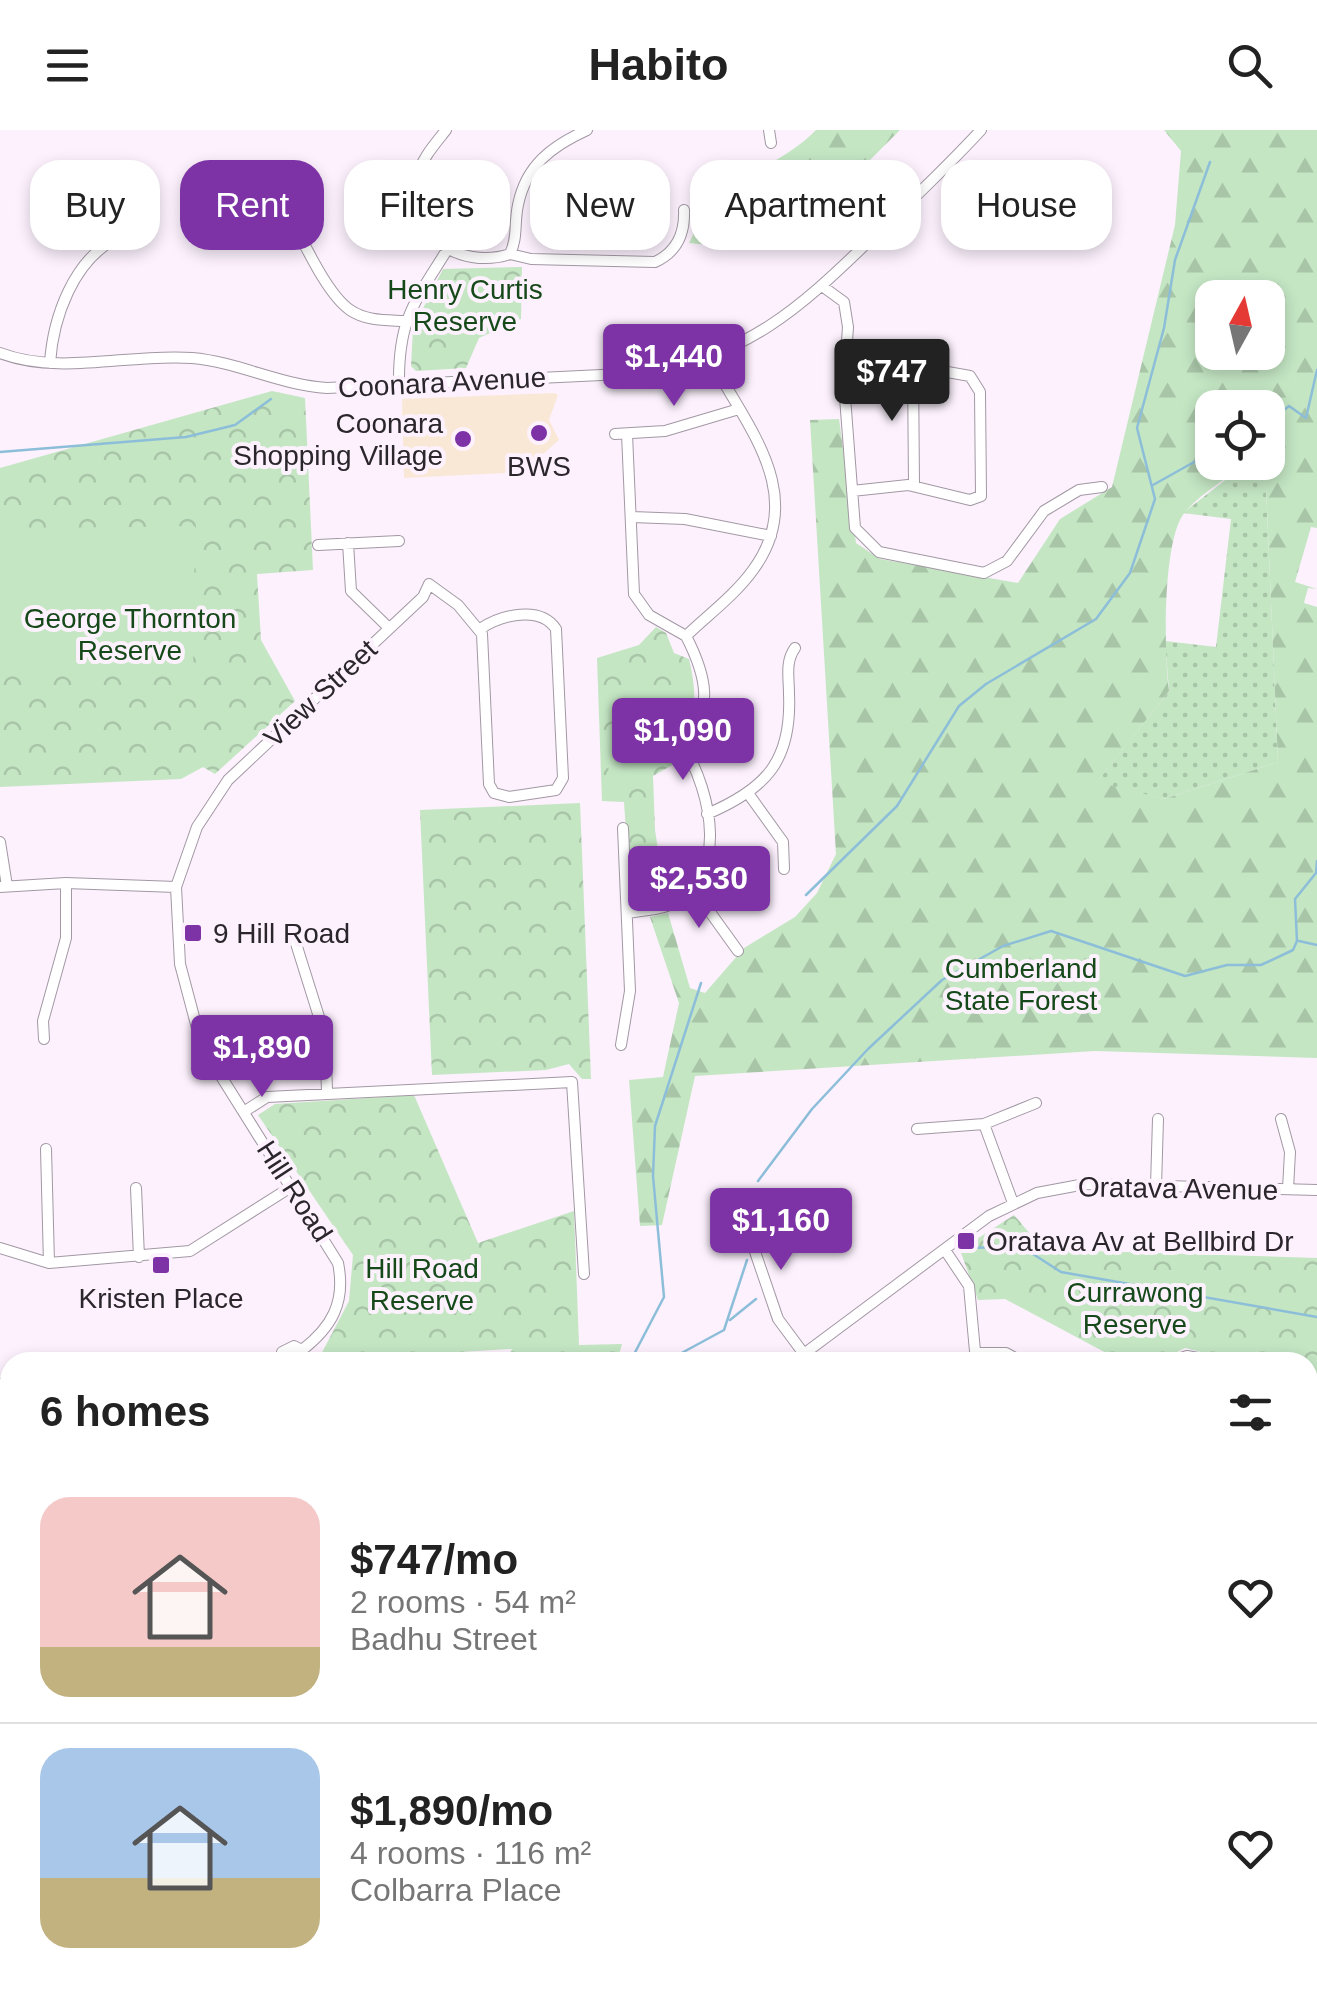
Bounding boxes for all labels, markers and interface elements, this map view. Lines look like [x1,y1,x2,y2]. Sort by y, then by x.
icon: menu [40,38,95,93]
icon: search [1222,38,1277,93]
text: Habito [589,39,729,90]
chip: Buy [30,160,160,250]
chip: Rent [180,160,324,250]
chip: Filters [344,160,510,250]
chip: New [530,160,670,250]
chip: Apartment [690,160,921,250]
chip: House [941,160,1112,250]
park label: Henry Curtis Reserve [387,274,543,337]
north arrow [1195,280,1285,370]
map controls [1195,280,1285,480]
pin: $1,440 [593,324,755,409]
text: $1,440 [625,338,723,374]
pin: $747 [833,339,951,424]
text: $747 [856,353,928,389]
street label: Coonara Avenue [337,362,547,403]
button: locate [1195,390,1285,480]
place label: Coonara Shopping Village [233,408,443,471]
marker: BWS [528,422,550,444]
marker: Coonara Shopping Village [452,428,474,450]
place label: BWS [507,451,571,482]
park label: George Thornton Reserve [24,603,236,666]
street label: View Street [258,633,383,753]
pin: $1,090 [602,698,764,783]
text: $1,090 [634,712,732,748]
pin: $2,530 [618,846,780,931]
text: $2,530 [650,860,748,896]
place label: 9 Hill Road [213,918,350,949]
marker: 9 Hill Road [182,922,204,944]
park label: Cumberland State Forest [945,953,1097,1016]
pin: $1,890 [181,1015,343,1100]
text: $1,890 [213,1029,311,1065]
street label: Hill Road [251,1135,339,1247]
street label: Oratava Avenue [1078,1171,1278,1206]
pin: $1,160 [700,1188,862,1273]
text: $1,160 [732,1202,830,1238]
place label: Oratava Av at Bellbird Dr [986,1226,1294,1257]
marker: Oratava Av at Bellbird Dr [955,1230,977,1252]
park label: Hill Road Reserve [365,1253,479,1316]
marker: Kristen Place [150,1254,172,1276]
park label: Currawong Reserve [1067,1277,1203,1340]
place label: Kristen Place [79,1283,243,1314]
icon: filters [1223,1385,1278,1440]
text: 6 homes [40,1388,210,1435]
text: $747/mo [350,1536,518,1583]
icon: home [120,1537,240,1657]
icon: heart [1223,1570,1278,1625]
text: 2 rooms · 54 m² [350,1584,576,1620]
text: Badhu Street [350,1621,537,1657]
text: $1,890/mo [350,1787,553,1834]
icon: home [120,1788,240,1908]
icon: heart [1223,1821,1278,1876]
text: 4 rooms · 116 m² [350,1835,591,1871]
text: Colbarra Place [350,1872,562,1908]

